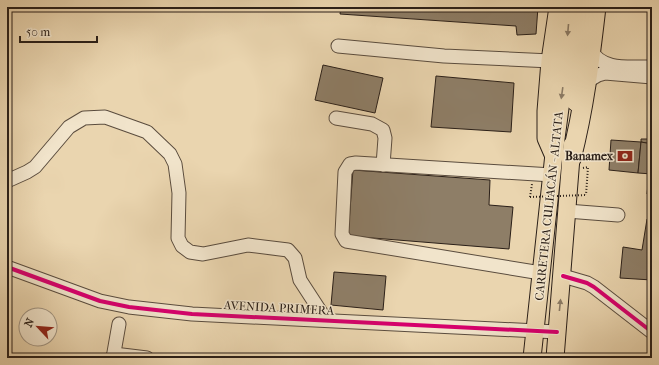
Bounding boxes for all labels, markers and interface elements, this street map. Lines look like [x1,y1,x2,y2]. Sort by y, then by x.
scale bar [20,18,97,44]
one-way arrow [565,24,572,36]
text: 50 m [26,25,50,39]
one-way arrow [559,87,565,99]
street label: CARRETERA CULIACÁN - ALTATA [531,110,566,301]
bank icon: Banamex [616,147,634,165]
place label: Banamex [565,149,614,163]
street label: AVENIDA PRIMERA [222,298,335,318]
one-way arrow [557,299,563,311]
north arrow [18,307,58,347]
text: N [22,316,37,329]

